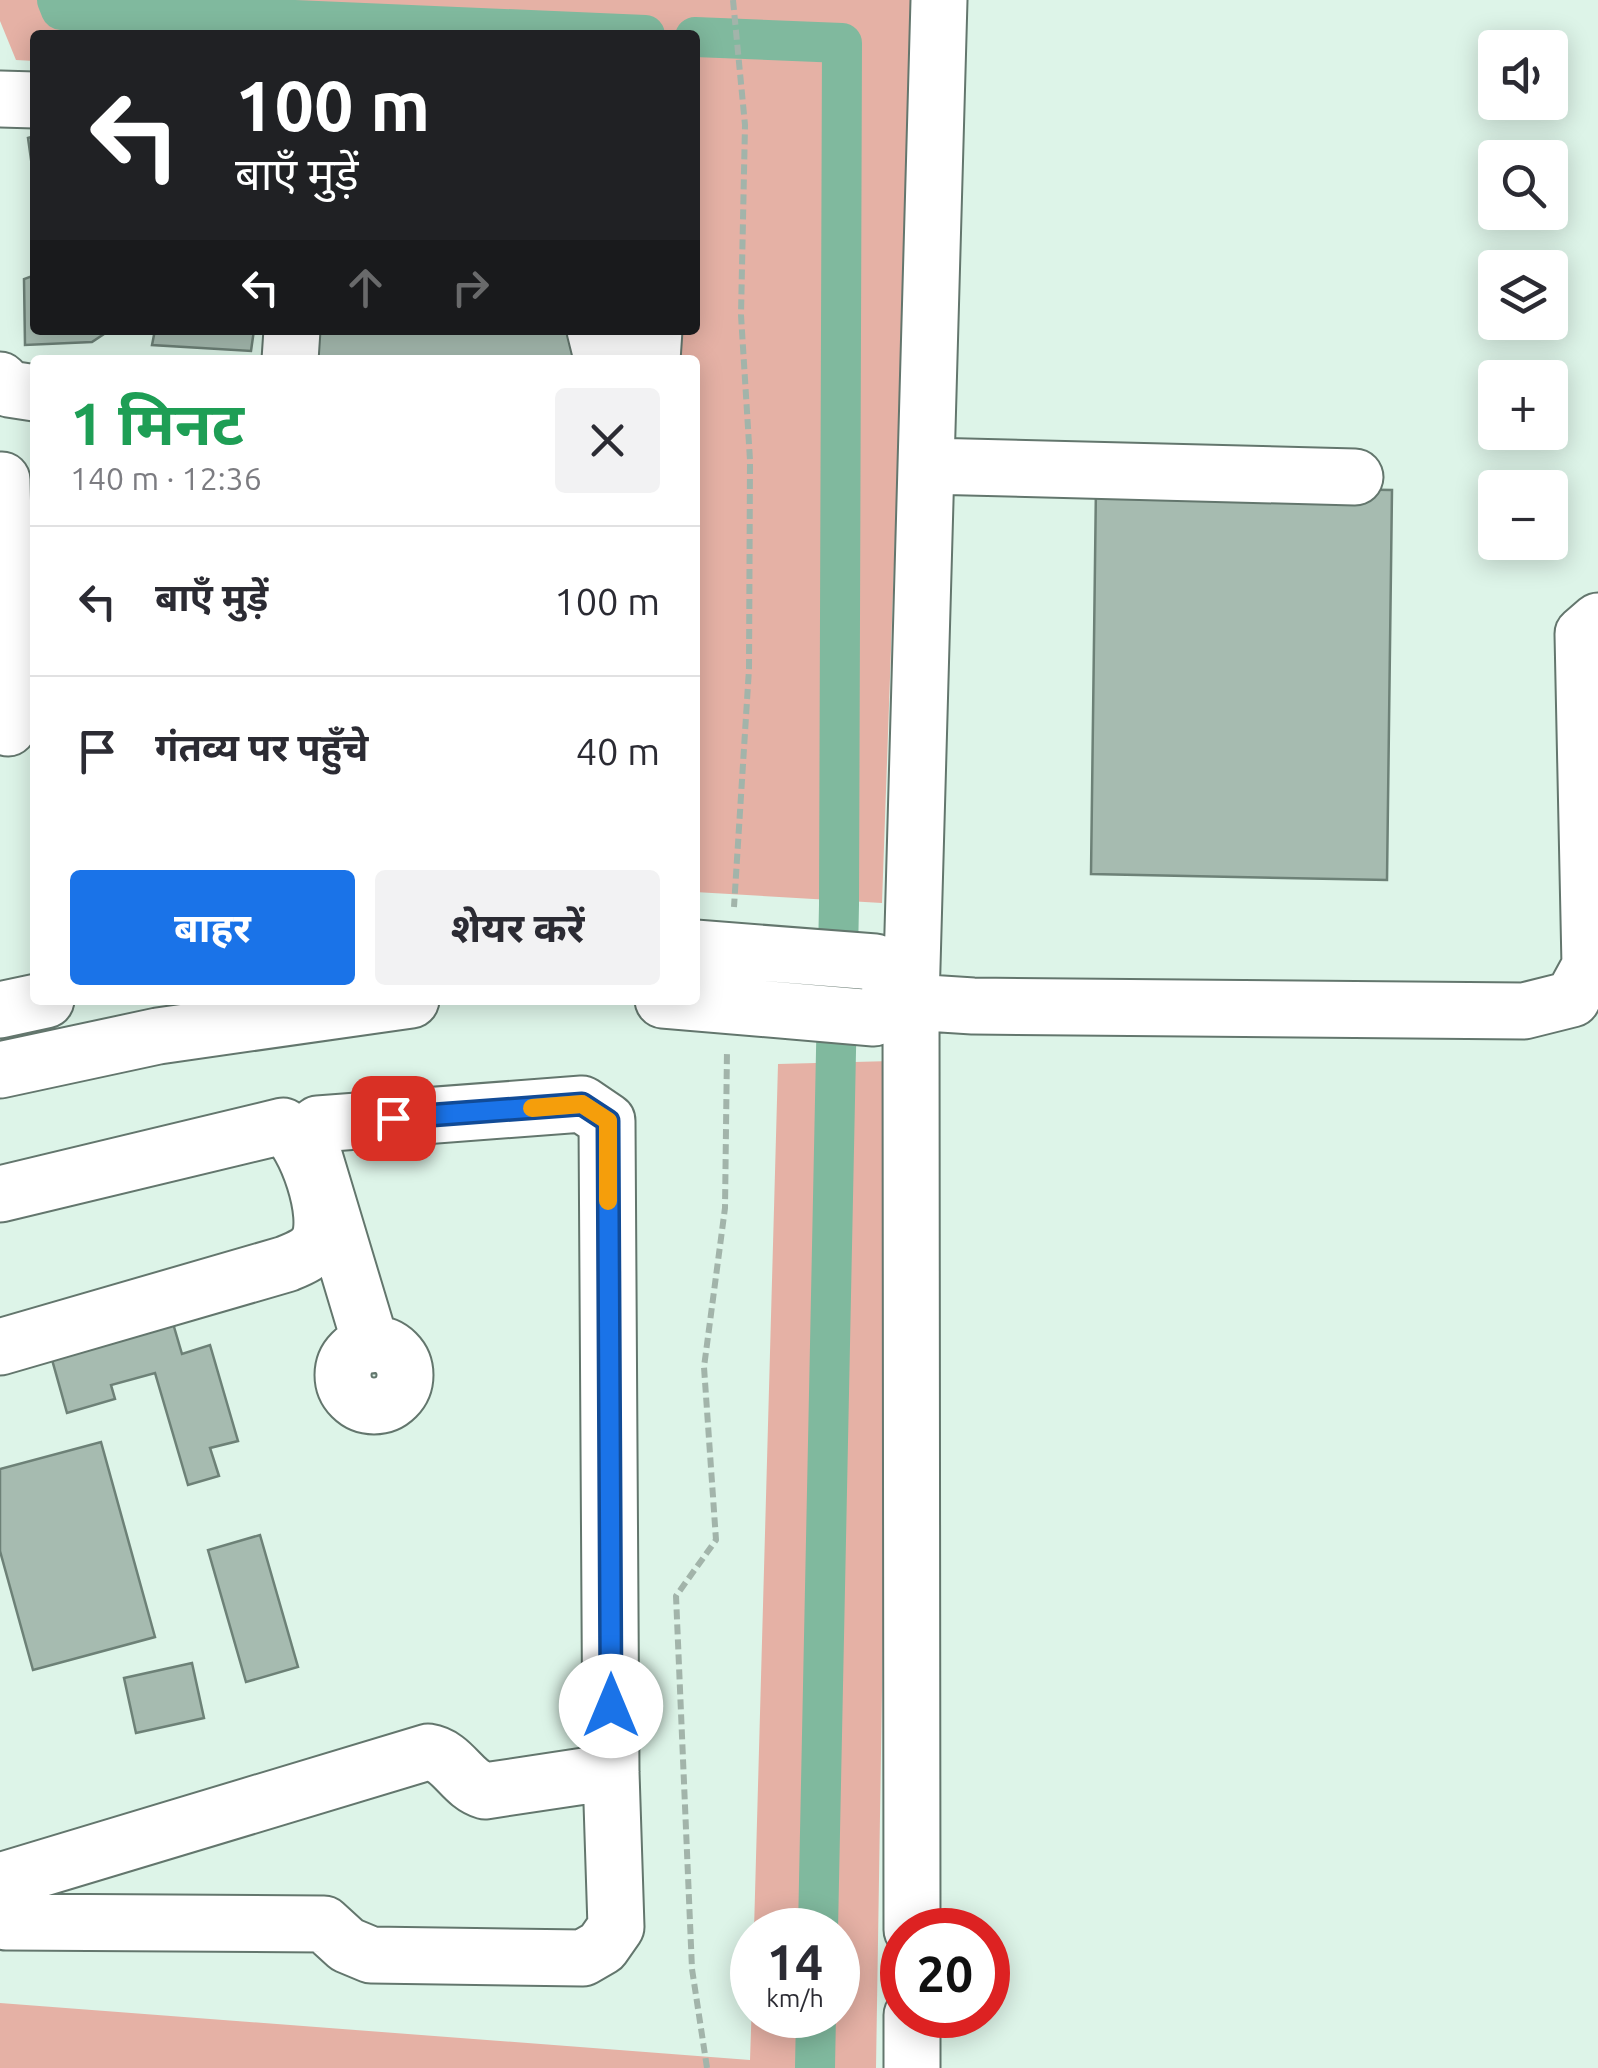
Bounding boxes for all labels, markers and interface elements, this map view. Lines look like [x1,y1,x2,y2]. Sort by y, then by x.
map controls [1478,30,1568,560]
button: sound [1478,30,1568,120]
text: 100 m [235,66,430,144]
icon: left [70,70,200,200]
button: search [1478,140,1568,230]
text: बाएँ मुड़ें [235,148,359,199]
button: layers [1478,250,1568,340]
icon: left [233,260,288,315]
icon: ahead [338,260,393,315]
icon: right [443,260,498,315]
button: + [1478,360,1568,450]
button: close [555,388,660,493]
text: 1 मिनट [70,389,244,456]
text: 140 m · 12:36 [70,460,262,496]
button: − [1478,470,1568,560]
icon: left [70,574,125,629]
text: बाएँ मुड़ें [155,576,268,618]
text: 100 m [554,580,660,622]
icon: arrive [70,724,125,779]
text: गंतव्य पर पहुँचे [155,726,368,768]
text: 40 m [576,730,660,772]
button: बाहर [70,870,355,985]
button: शेयर करें [375,870,660,985]
pin [351,1076,436,1161]
icon: arrive [366,1091,421,1146]
position arrow [559,1654,663,1758]
speed limit sign: 20 [880,1908,1010,2038]
text: 14 [767,1933,823,1989]
text: km/h [766,1984,824,2012]

